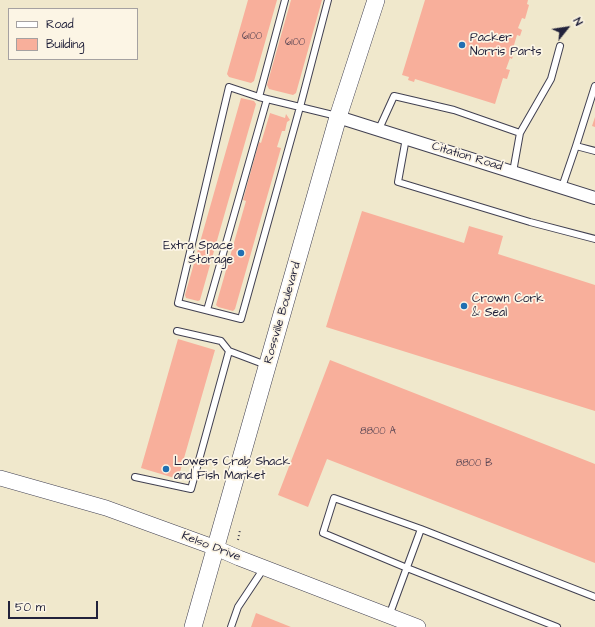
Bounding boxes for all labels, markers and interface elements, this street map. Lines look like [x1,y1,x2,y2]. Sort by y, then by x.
legend [8,8,138,60]
north arrow [547,8,587,48]
text: N [570,15,586,28]
text: Road [46,16,74,33]
house number: 6100 [242,31,262,43]
place label: Packer Norris Parts [470,31,541,59]
text: Building [46,36,84,53]
house number: 6100 [285,37,305,49]
marker: Packer Norris Parts [457,40,467,50]
street label: Citation Road [430,139,504,175]
place label: Extra Space Storage [163,239,233,267]
marker: Extra Space Storage [236,248,246,258]
street label: Rossville Boulevard [262,260,304,366]
place label: Crown Cork & Seal [472,292,544,320]
marker: Crown Cork & Seal [459,301,469,311]
house number: 8800 A [360,426,396,438]
place label: Lowers Crab Shack and Fish Market [174,455,290,483]
house number: 8800 B [456,458,492,470]
marker: Lowers Crab Shack and Fish Market [161,464,171,474]
street label: Kelso Drive [179,529,243,565]
scale bar [10,593,100,619]
text: 50 m [15,599,45,616]

